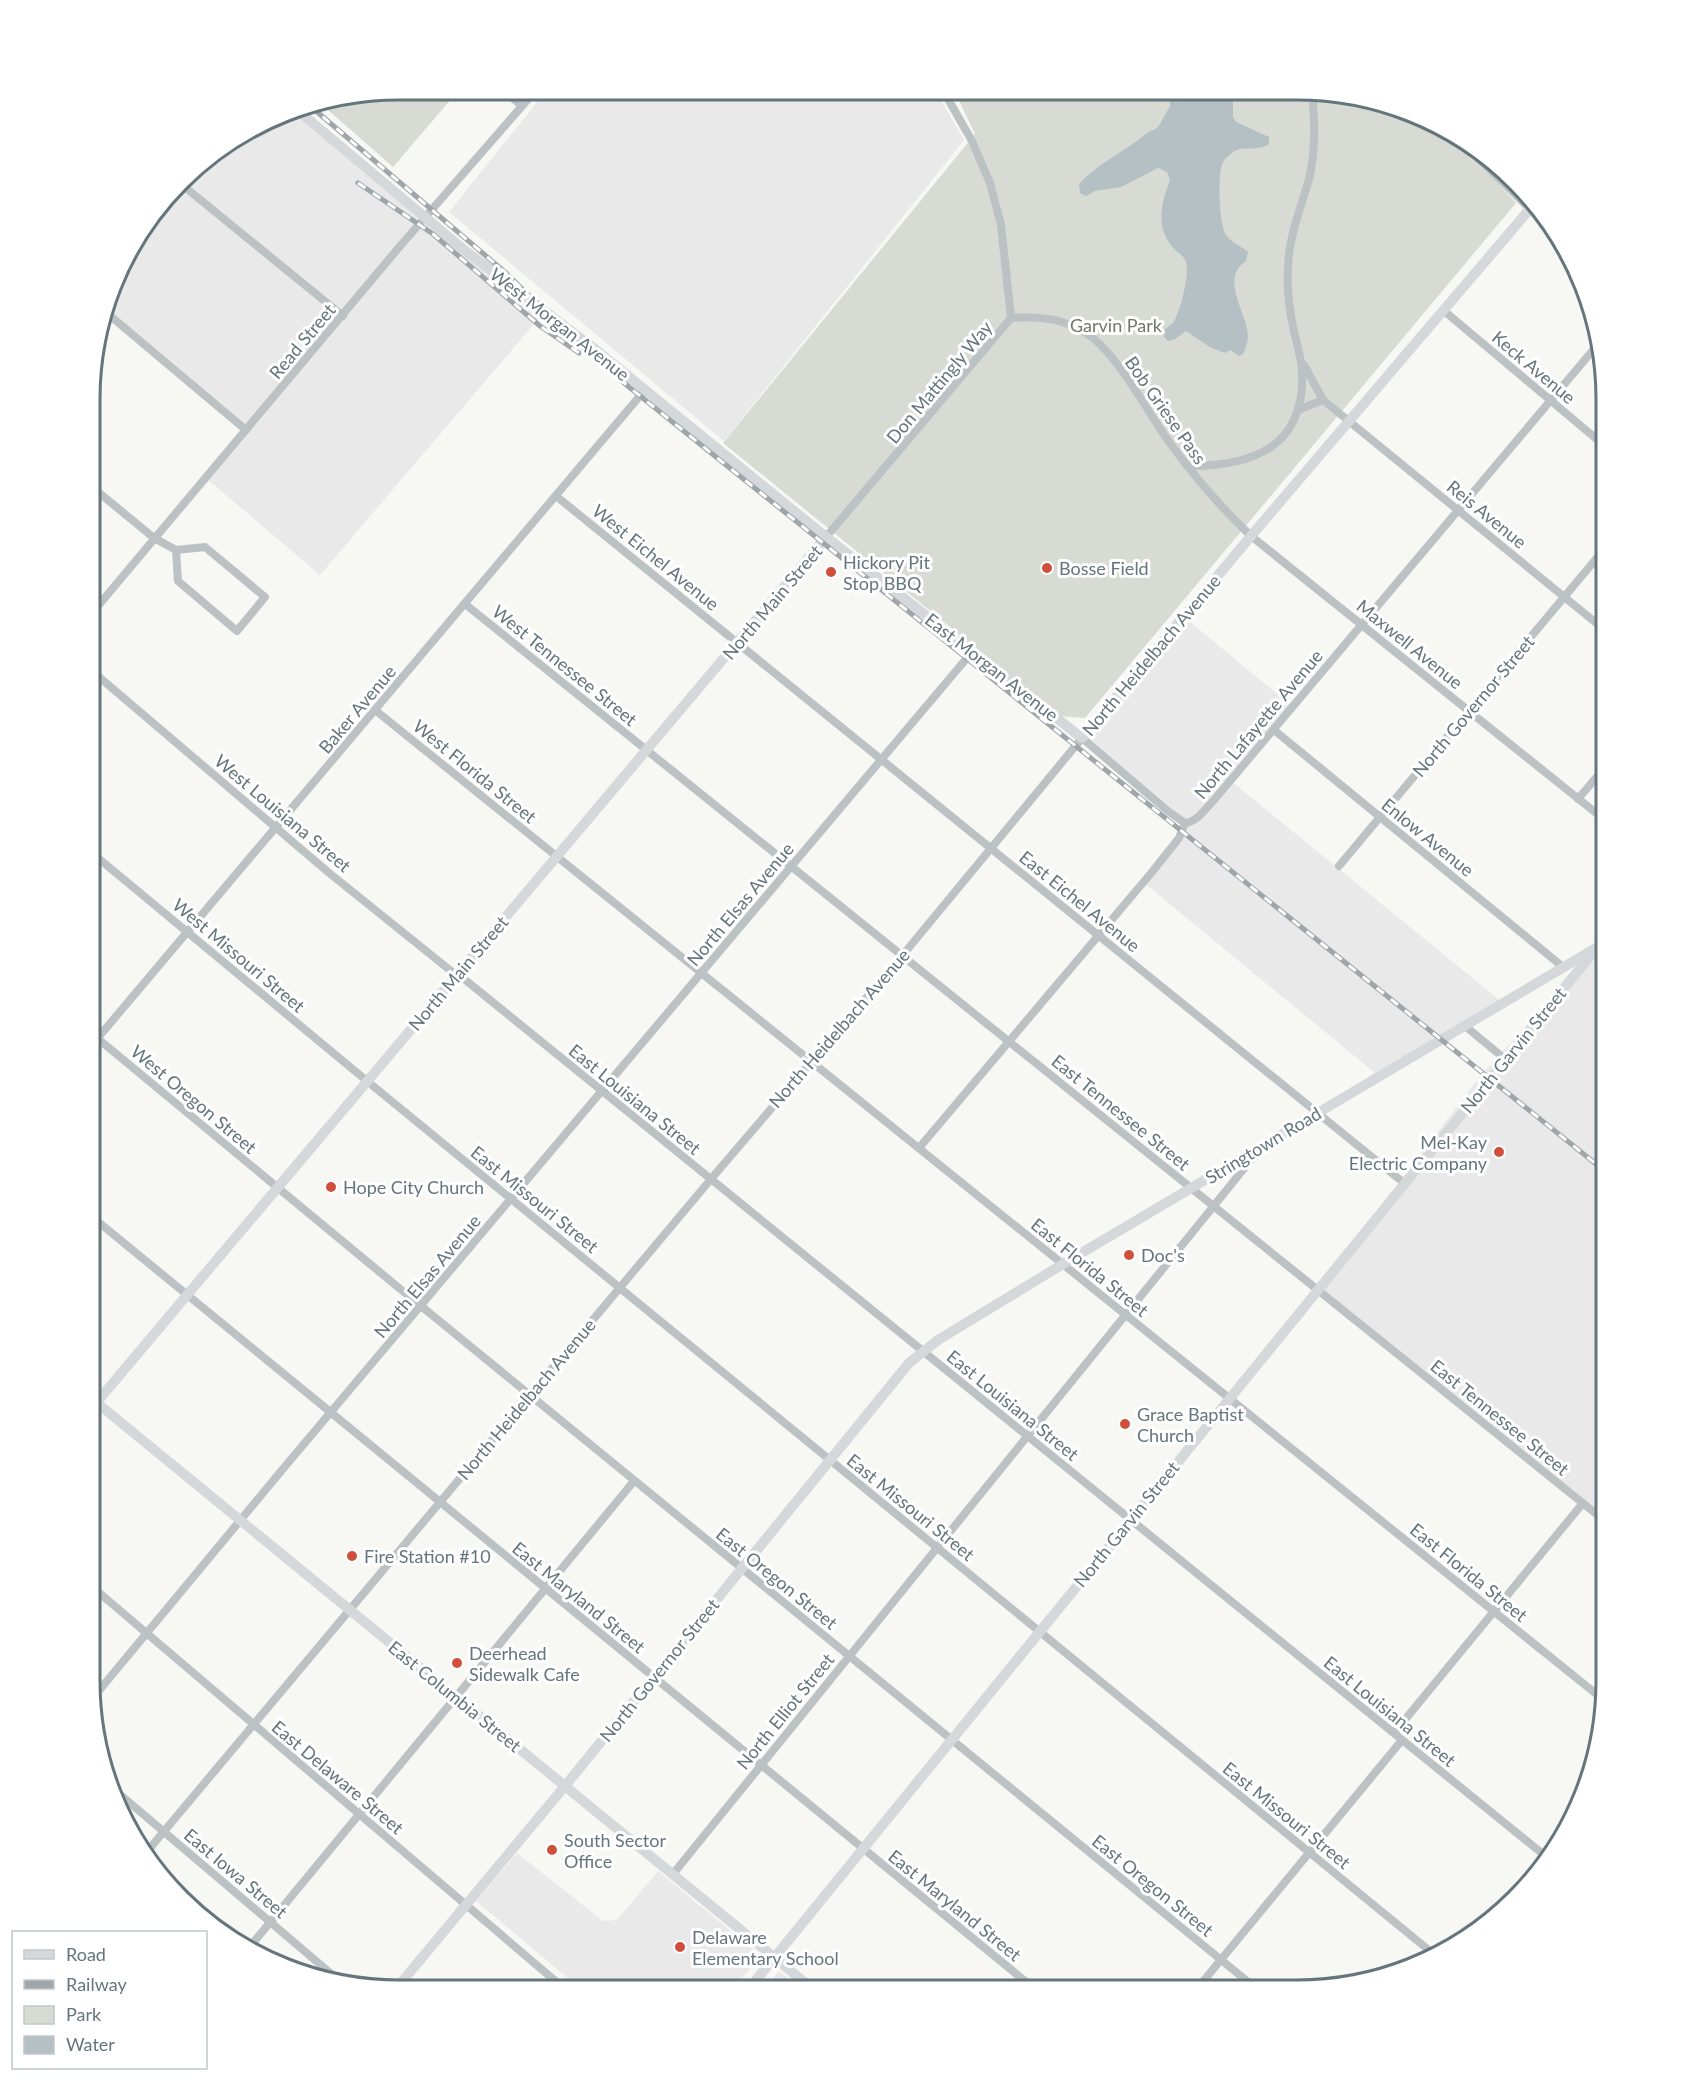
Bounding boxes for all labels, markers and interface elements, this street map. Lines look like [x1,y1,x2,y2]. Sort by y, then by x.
street label: West Morgan Avenue [486,263,634,385]
street label: Read Street [264,299,340,383]
park label: Garvin Park [1070,314,1163,336]
street label: Don Mattingly Way [881,316,997,448]
street label: Keck Avenue [1488,326,1580,408]
street label: Bob Griese Pass [1121,352,1211,468]
street label: Reis Avenue [1443,475,1531,553]
street label: West Eichel Avenue [588,499,724,615]
street label: North Main Street [718,540,827,664]
place label: Hickory Pit Stop BBQ [843,551,930,594]
place label: Bosse Field [1059,557,1149,579]
marker: Bosse Field [1040,561,1054,575]
marker: Hickory Pit Stop BBQ [824,565,838,579]
street label: North Heidelbach Avenue [1077,570,1225,740]
street label: Maxwell Avenue [1353,595,1467,693]
street label: West Tennessee Street [488,600,642,730]
street label: East Morgan Avenue [921,608,1063,726]
street label: North Governor Street [1407,630,1539,781]
street label: North Lafayette Avenue [1189,645,1327,803]
street label: Baker Avenue [314,660,400,758]
street label: West Florida Street [409,715,542,828]
street label: West Louisiana Street [210,750,356,877]
street label: Enlow Avenue [1378,793,1478,881]
street label: North Elsas Avenue [682,838,798,970]
street label: East Eichel Avenue [1015,846,1145,956]
street label: West Missouri Street [169,893,310,1017]
street label: North Main Street [404,911,513,1035]
street label: North Heidelbach Avenue [764,944,914,1112]
street label: North Garvin Street [1455,982,1571,1117]
street label: East Louisiana Street [565,1039,706,1159]
street label: West Oregon Street [127,1040,262,1158]
street label: East Tennessee Street [1047,1049,1195,1175]
street label: Stringtown Road [1201,1102,1325,1188]
place label: Mel-Kay Electric Company [1349,1131,1488,1174]
street label: East Missouri Street [467,1141,604,1258]
marker: Mel-Kay Electric Company [1492,1145,1506,1159]
place label: Hope City Church [343,1176,484,1198]
marker: Hope City Church [324,1180,338,1194]
street label: North Elsas Avenue [369,1210,485,1342]
street label: East Florida Street [1027,1213,1153,1321]
place label: Doc's [1141,1244,1185,1266]
marker: Doc's [1122,1248,1136,1262]
street label: North Heidelbach Avenue [452,1314,600,1484]
street label: East Louisiana Street [943,1345,1084,1465]
street label: East Tennessee Street [1426,1354,1574,1480]
place label: Grace Baptist Church [1137,1403,1244,1446]
marker: Grace Baptist Church [1118,1417,1132,1431]
street label: East Missouri Street [843,1449,980,1566]
street label: North Garvin Street [1068,1456,1184,1591]
street label: East Florida Street [1406,1518,1532,1626]
street label: East Oregon Street [712,1522,842,1634]
street label: East Maryland Street [508,1537,650,1658]
place label: Fire Station #10 [364,1545,491,1567]
marker: Fire Station #10 [345,1549,359,1563]
street label: North Governor Street [594,1594,724,1746]
street label: East Columbia Street [384,1636,526,1757]
place label: Deerhead Sidewalk Cafe [469,1642,580,1685]
street label: North Elliot Street [731,1648,839,1773]
street label: East Louisiana Street [1320,1651,1461,1771]
marker: Deerhead Sidewalk Cafe [450,1656,464,1670]
street label: East Delaware Street [268,1716,409,1839]
street label: East Missouri Street [1219,1757,1356,1874]
street label: East Iowa Street [180,1823,292,1923]
place label: South Sector Office [564,1829,666,1872]
street label: East Oregon Street [1088,1829,1218,1941]
marker: South Sector Office [545,1843,559,1857]
street label: East Maryland Street [884,1845,1026,1966]
place label: Delaware Elementary School [692,1926,839,1969]
legend [12,1931,207,2069]
marker: Delaware Elementary School [673,1940,687,1954]
text: Road [66,1943,106,1965]
text: Railway [66,1973,127,1995]
text: Park [66,2003,102,2025]
text: Water [66,2033,115,2055]

